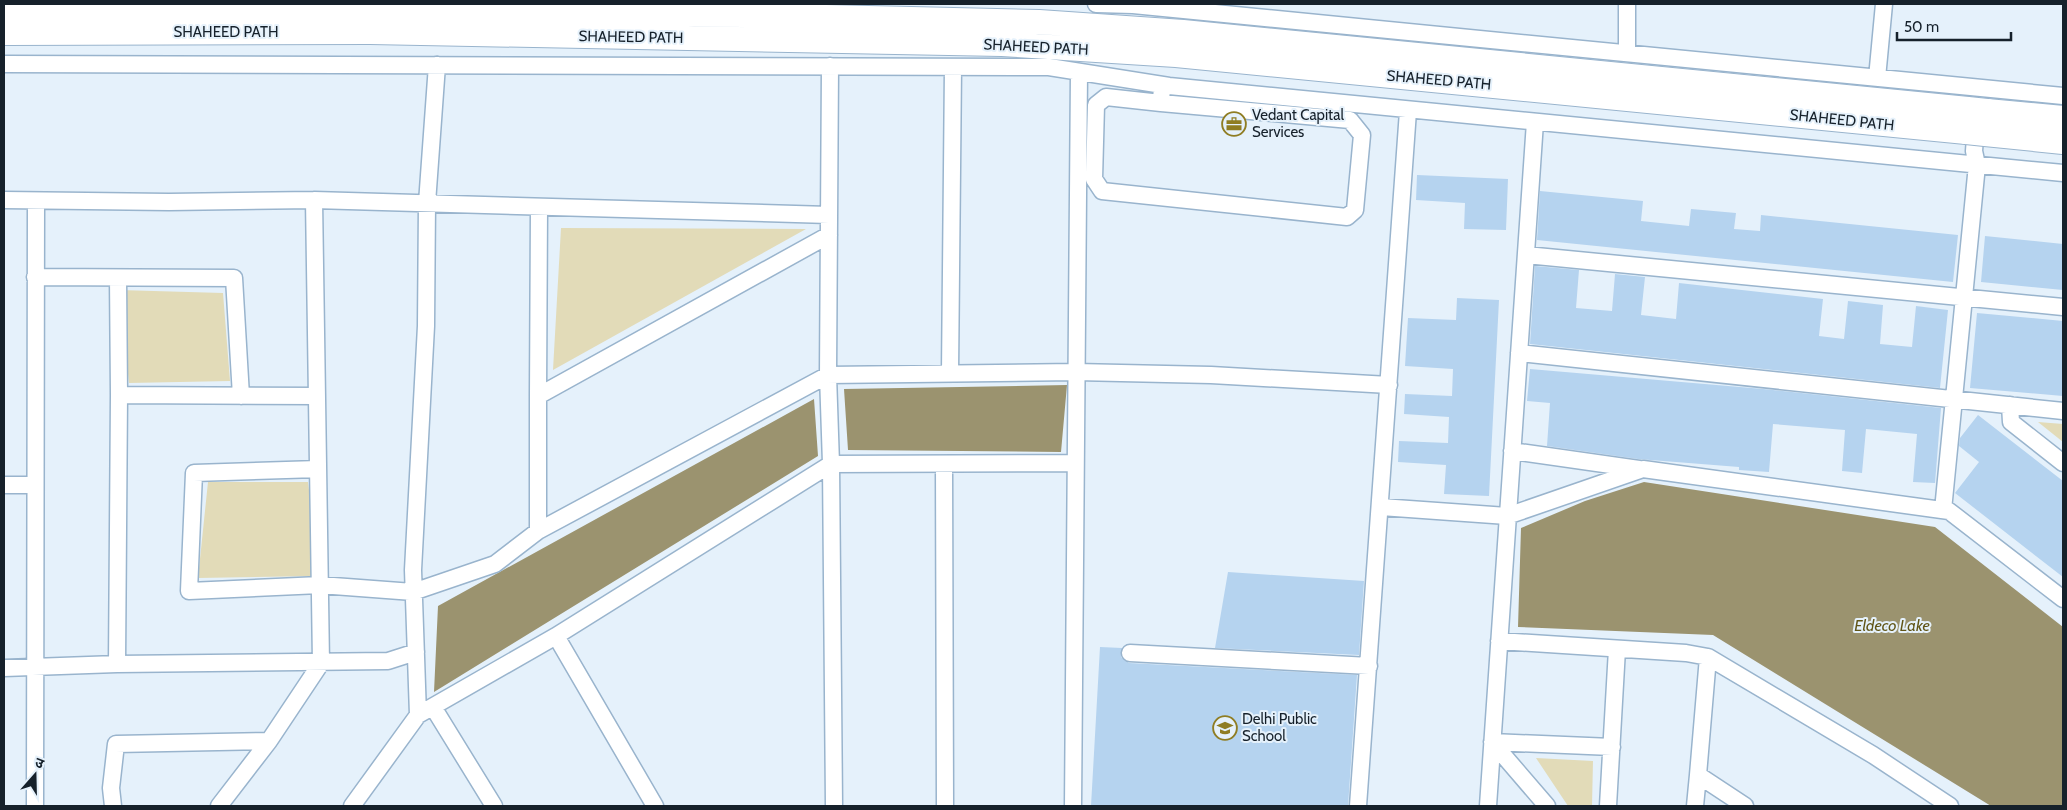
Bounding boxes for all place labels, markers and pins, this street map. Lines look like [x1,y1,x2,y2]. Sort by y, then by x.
place label: Vedant Capital Services [1252,106,1344,141]
office icon: Vedant Capital Services [1221,111,1247,137]
place label: Delhi Public School [1242,710,1317,745]
school or university icon: Delhi Public School [1212,715,1238,741]

